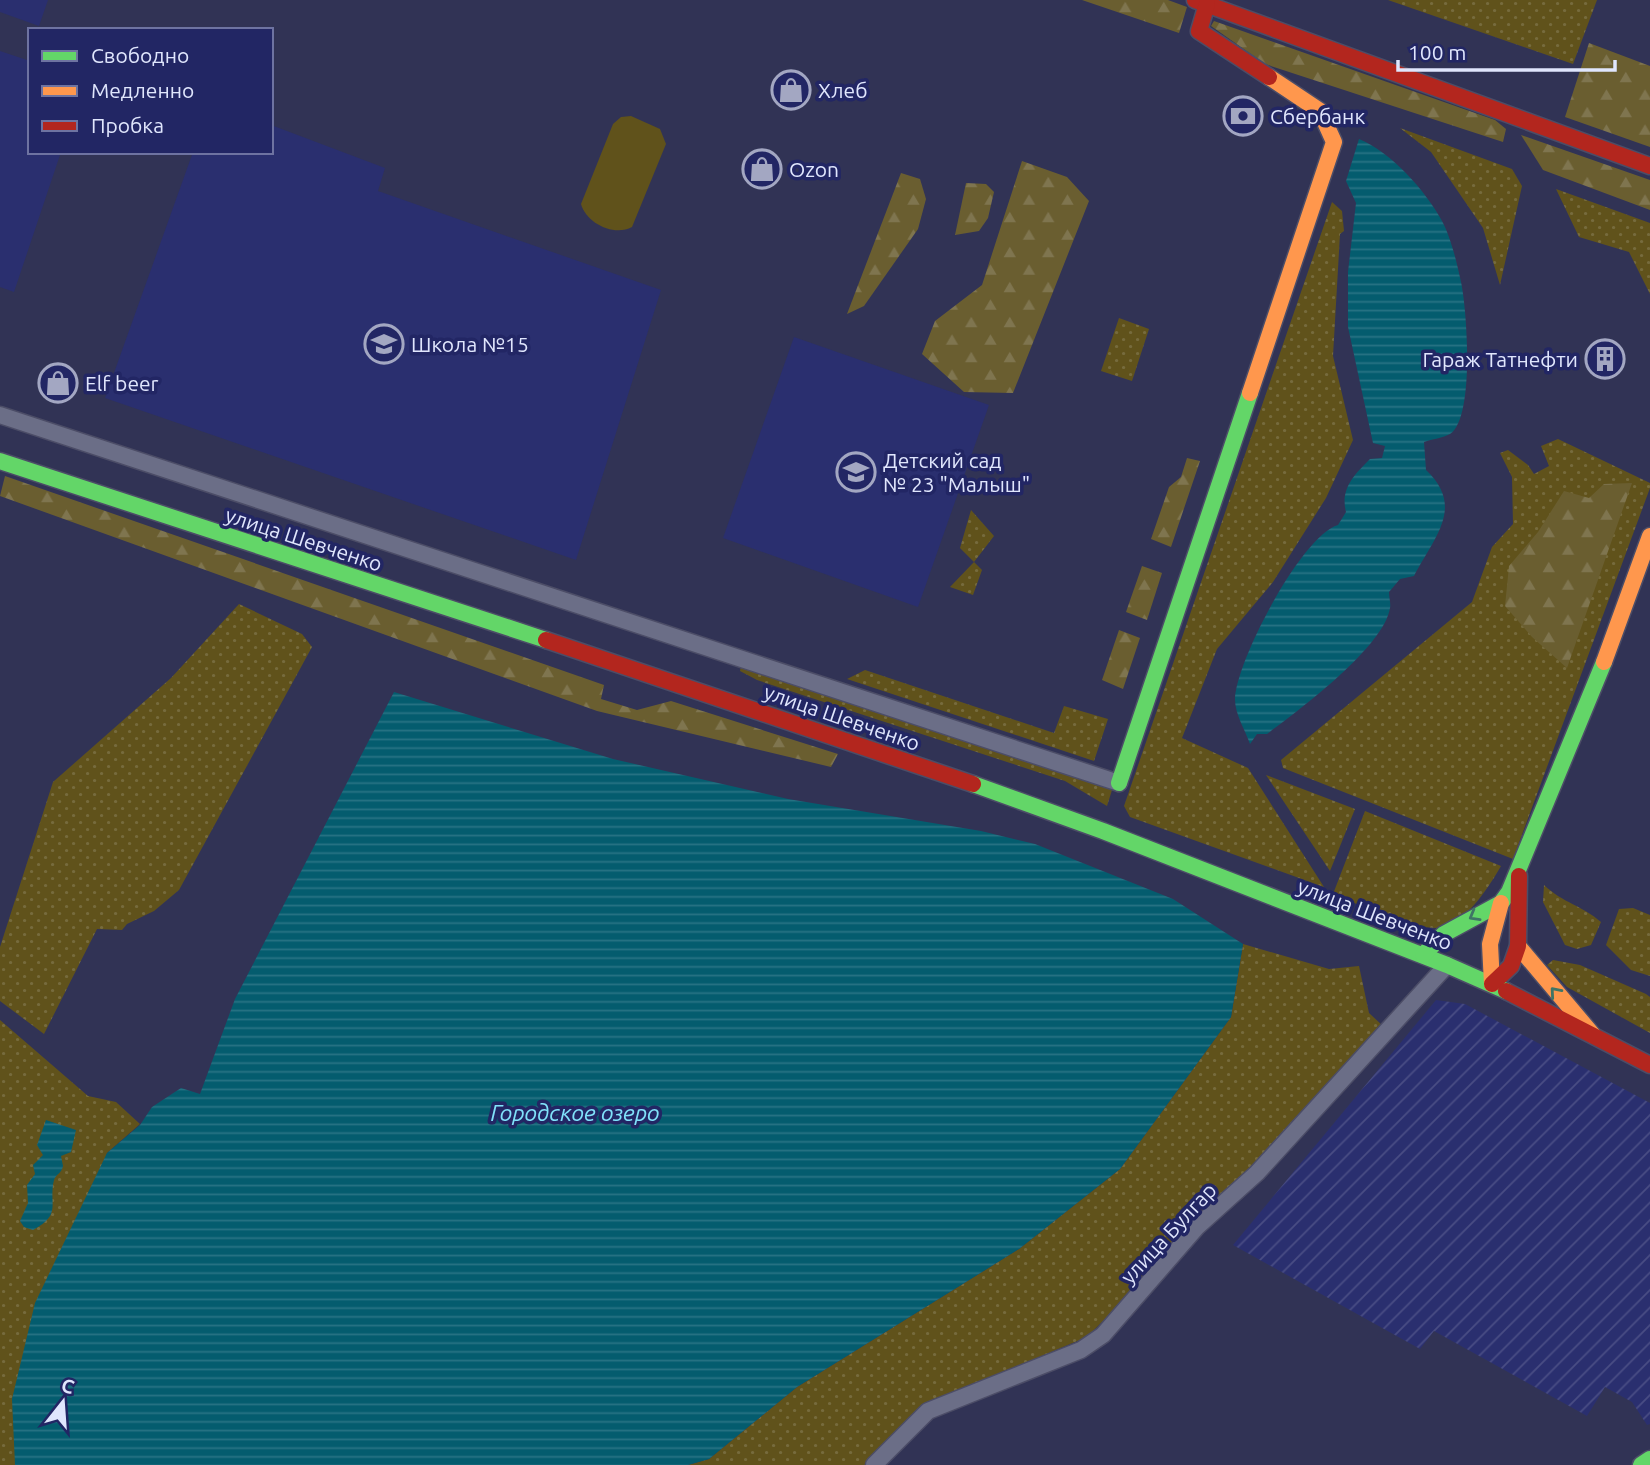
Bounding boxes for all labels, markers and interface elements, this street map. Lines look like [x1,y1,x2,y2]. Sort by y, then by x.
legend [28,28,273,154]
scale bar [1398,28,1615,72]
text: 100 m [1408,40,1466,64]
text: Свободно [91,43,189,67]
shop icon: Хлеб [770,69,812,111]
text: Медленно [91,78,194,102]
place label: Хлеб [818,78,868,102]
bank icon: Сбербанк [1222,95,1264,137]
place label: Сбербанк [1270,104,1365,128]
text: Пробка [91,113,164,137]
shop icon: Ozon [741,148,783,190]
place label: Ozon [789,157,839,181]
school or university icon: Школа №15 [363,323,405,365]
place label: Школа №15 [411,332,529,356]
building icon: Гараж Татнефти [1584,338,1626,380]
place label: Гараж Татнефти [1423,347,1578,371]
shop icon: Elf beer [37,362,79,404]
place label: Elf beer [85,371,159,395]
place label: Детский сад № 23 "Малыш" [883,448,1030,496]
school or university icon: Детский сад № 23 "Малыш" [835,451,877,493]
street label: улица Шевченко [223,502,385,576]
street label: улица Шевченко [761,679,923,755]
street label: улица Шевченко [1294,874,1456,954]
one-way arrow [1469,908,1481,921]
one-way arrow [1551,988,1564,1001]
water label: Городское озеро [491,1100,659,1125]
street label: улица Булгар [1115,1178,1221,1288]
north arrow [28,1367,98,1437]
text: С [59,1373,77,1398]

